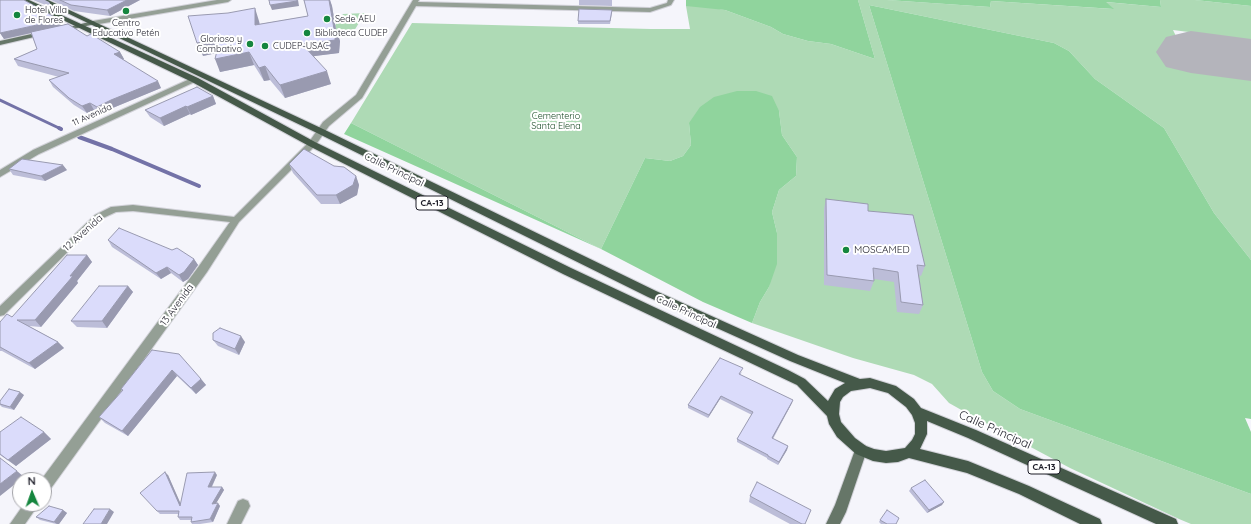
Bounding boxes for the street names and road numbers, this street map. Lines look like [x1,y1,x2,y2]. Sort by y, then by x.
street label: 11 Avenida [70,101,114,129]
street label: Calle Principal [362,150,426,190]
road number: CA-13 [416,196,448,210]
street label: 12 Avenida [61,212,105,254]
street label: 13 Avenida [158,282,196,328]
street label: Calle Principal [654,293,718,331]
street label: Calle Principal [956,408,1034,452]
road number: CA-13 [1028,460,1060,474]

